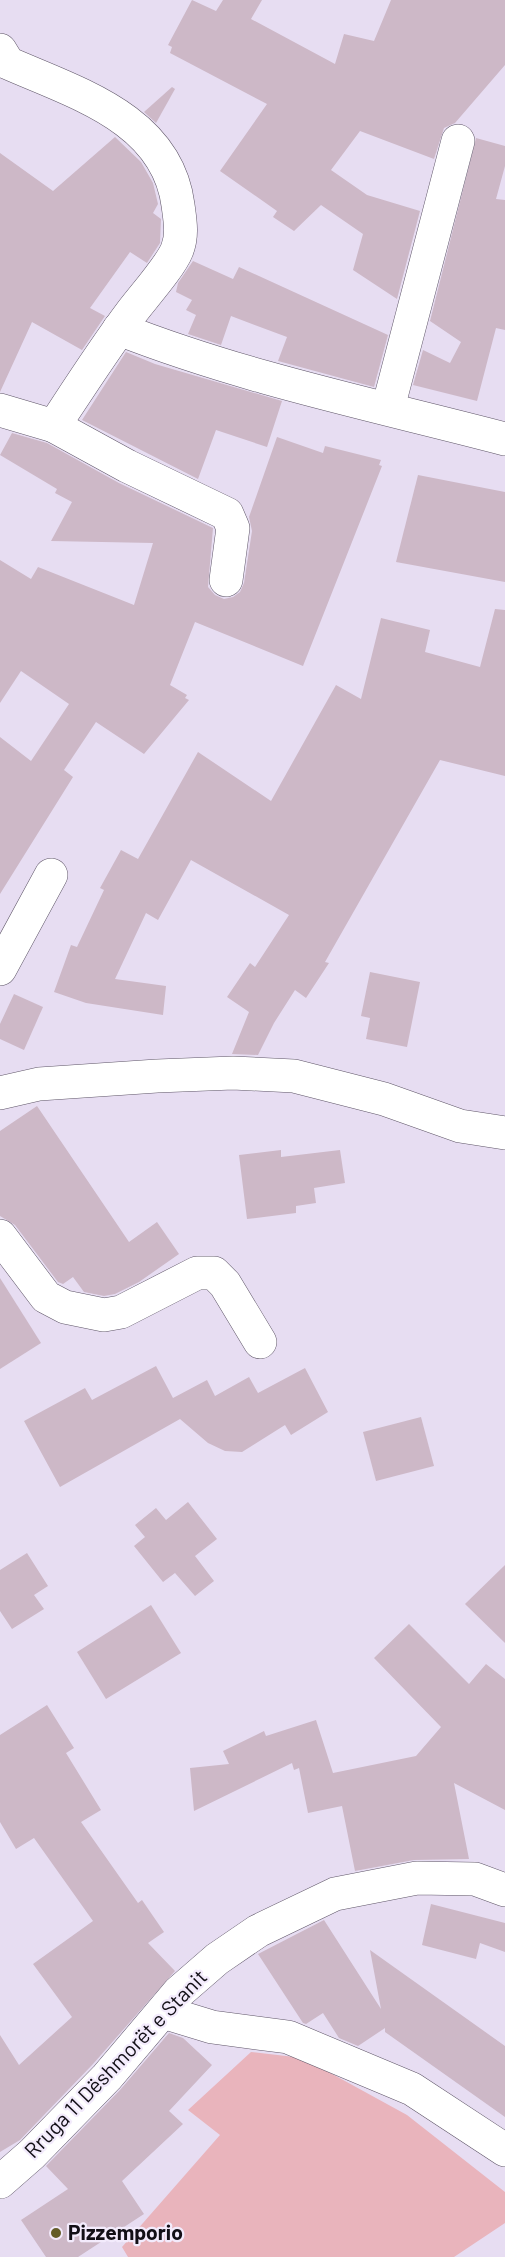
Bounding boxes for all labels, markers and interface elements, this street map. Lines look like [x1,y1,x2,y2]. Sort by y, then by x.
street label: Rruga 11 Dëshmorët e Stanit [18,1964,211,2162]
place label: Pizzemporio [68,2219,183,2244]
marker: Pizzemporio [49,2226,63,2240]

